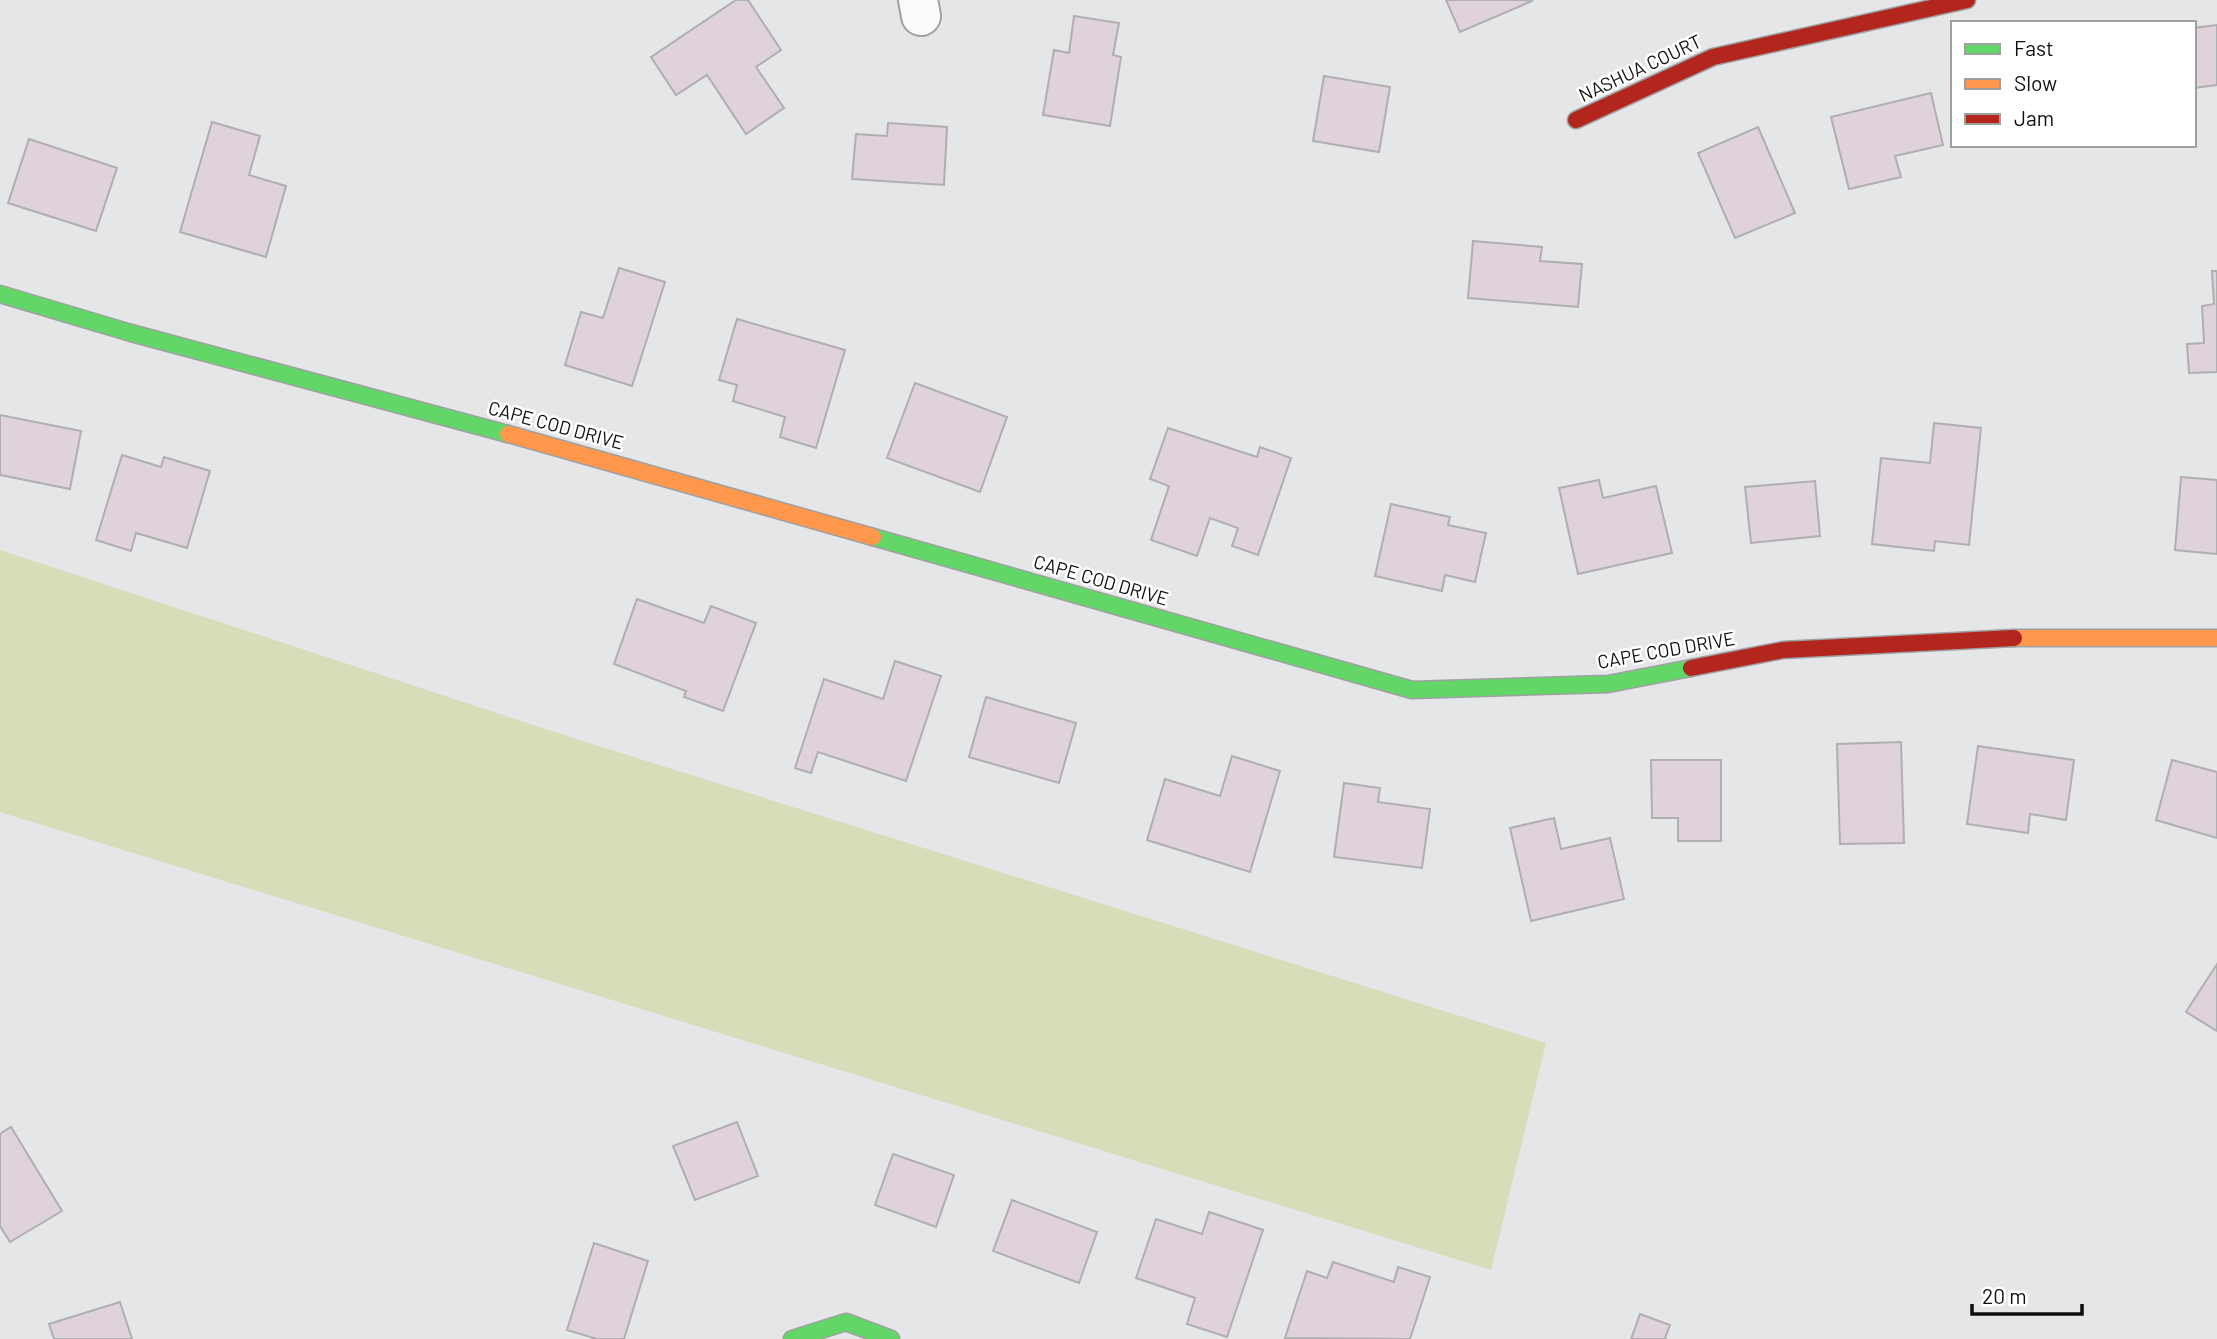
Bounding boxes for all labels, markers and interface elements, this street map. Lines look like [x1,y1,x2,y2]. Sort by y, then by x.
legend [1951,21,2196,147]
street label: NASHUA COURT [1575,29,1705,106]
text: Fast [2014,35,2054,60]
text: Slow [2014,70,2057,95]
text: Jam [2014,105,2054,130]
street label: CAPE COD DRIVE [486,395,626,454]
street label: CAPE COD DRIVE [1031,549,1171,610]
street label: CAPE COD DRIVE [1595,626,1736,673]
scale bar [1972,1272,2082,1316]
text: 20 m [1982,1283,2027,1308]

